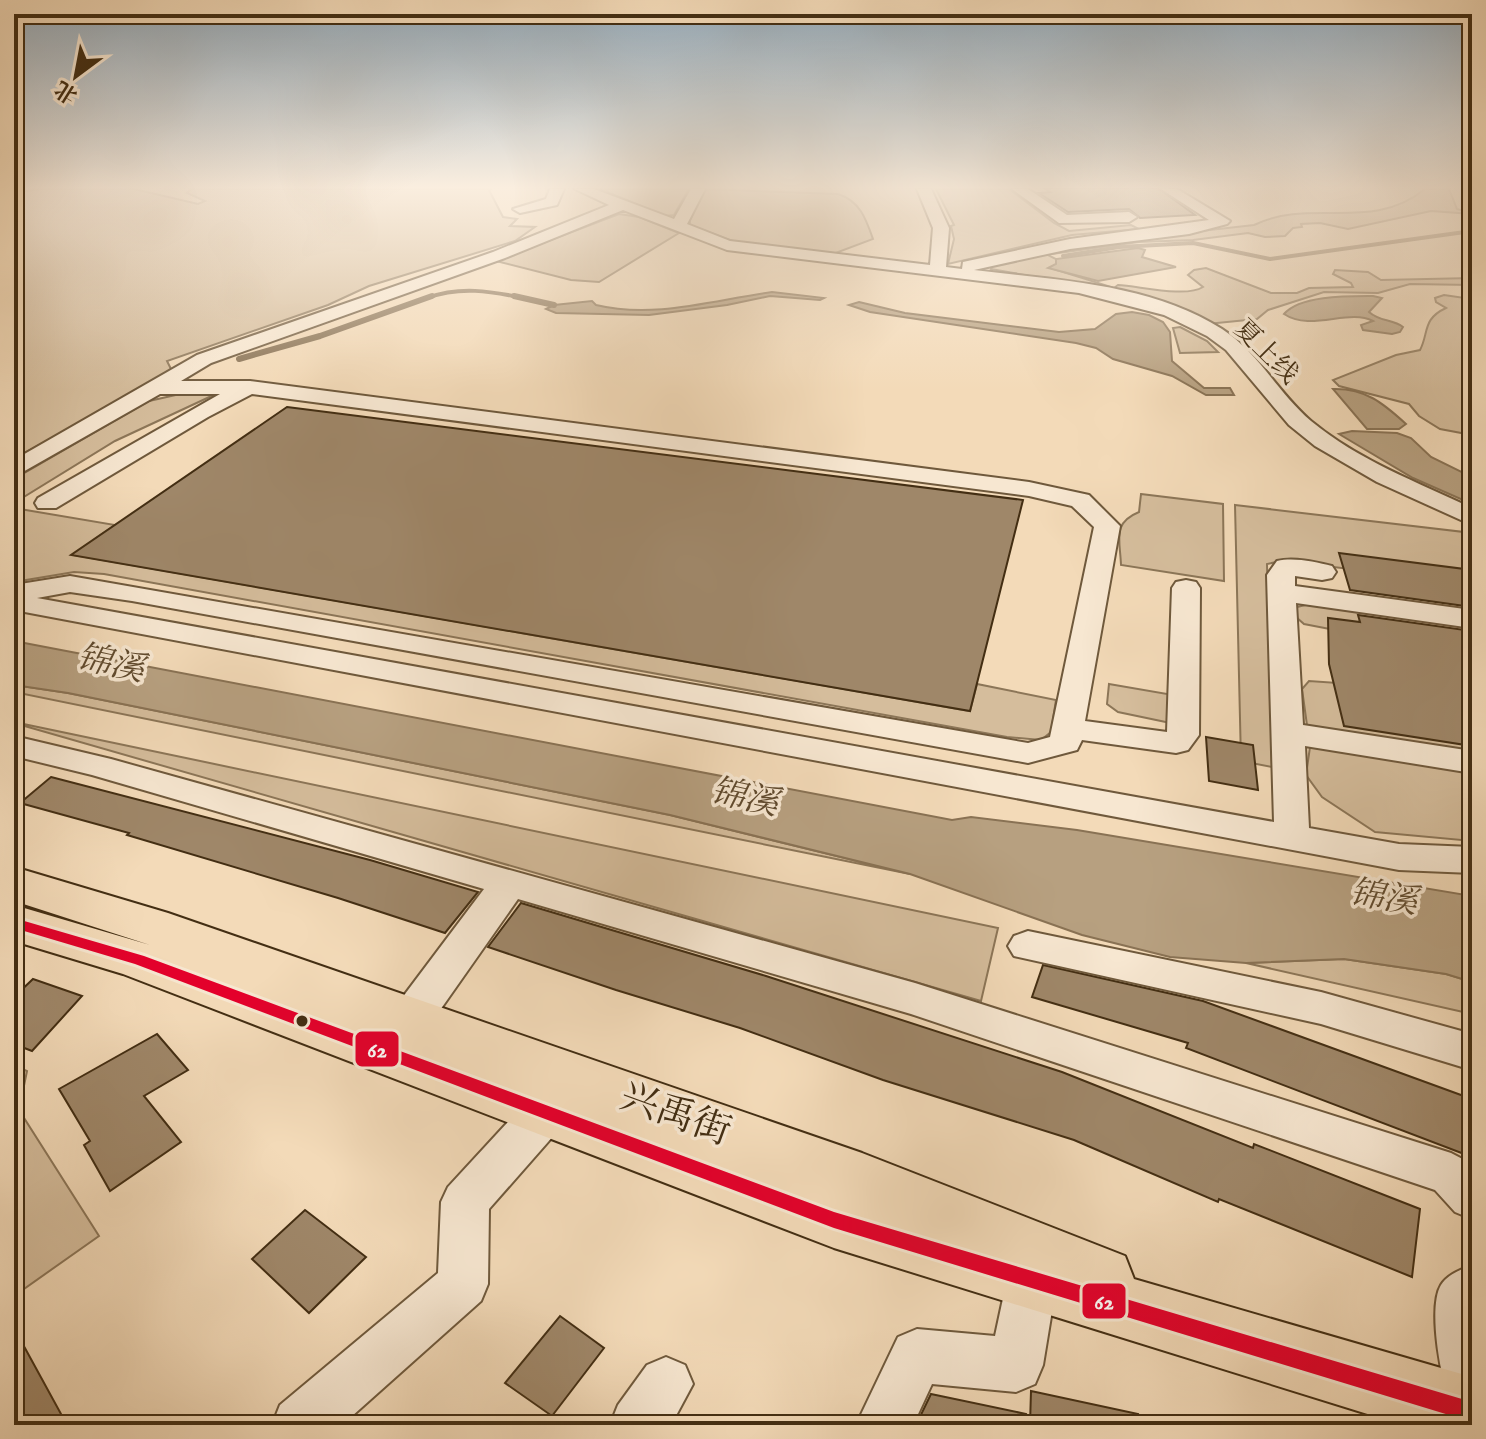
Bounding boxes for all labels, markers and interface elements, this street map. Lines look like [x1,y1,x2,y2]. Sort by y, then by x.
north arrow [36,36,116,116]
text: 北 [50,74,83,109]
street label: 夏上线 [1227,313,1305,391]
water label: 锦溪 [73,636,151,693]
water label: 锦溪 [707,770,785,827]
water label: 锦溪 [1347,872,1424,925]
unlabelled marker [294,1013,310,1029]
line badge: 62 [354,1030,400,1068]
text: 62 [367,1037,387,1065]
street label: 兴禹街 [613,1074,737,1158]
line badge: 62 [1081,1282,1127,1320]
text: 62 [1094,1289,1114,1317]

